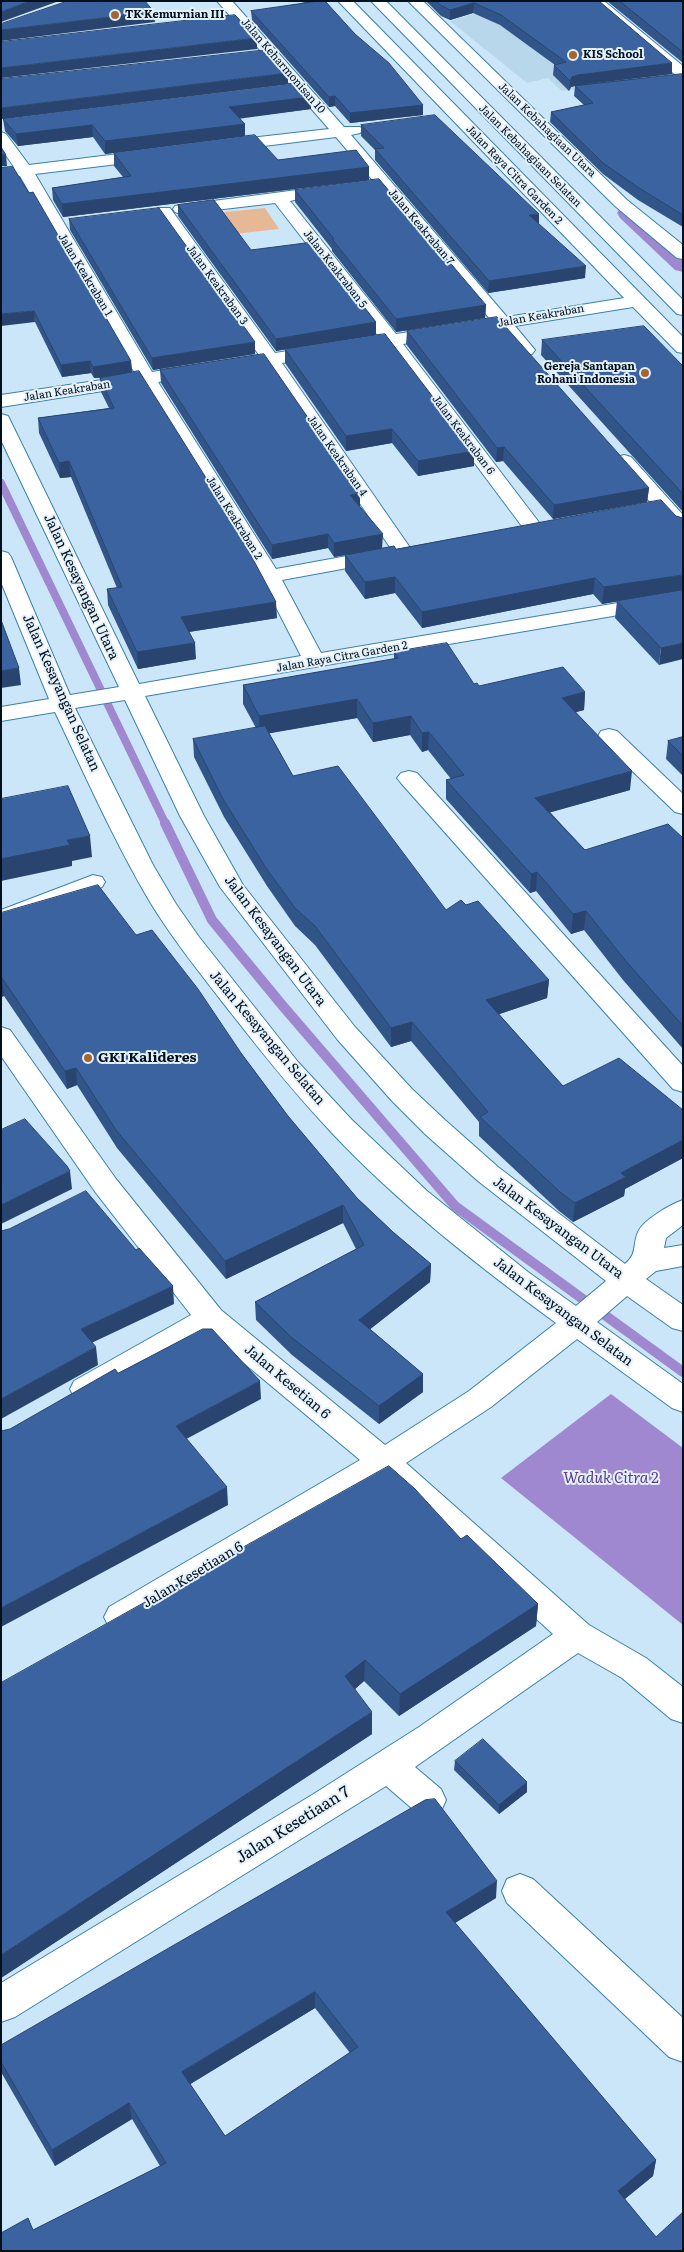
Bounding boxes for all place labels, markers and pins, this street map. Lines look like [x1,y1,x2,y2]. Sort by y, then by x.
place label: TK Kemurnian III [125,8,224,22]
marker: TK Kemurnian III [109,9,121,21]
place label: KIS School [583,48,643,62]
marker: KIS School [567,49,579,61]
place label: Gereja Santapan Rohani Indonesia [537,360,635,386]
marker: Gereja Santapan Rohani Indonesia [639,367,651,379]
place label: GKI Kalideres [98,1050,197,1066]
marker: GKI Kalideres [82,1052,94,1064]

